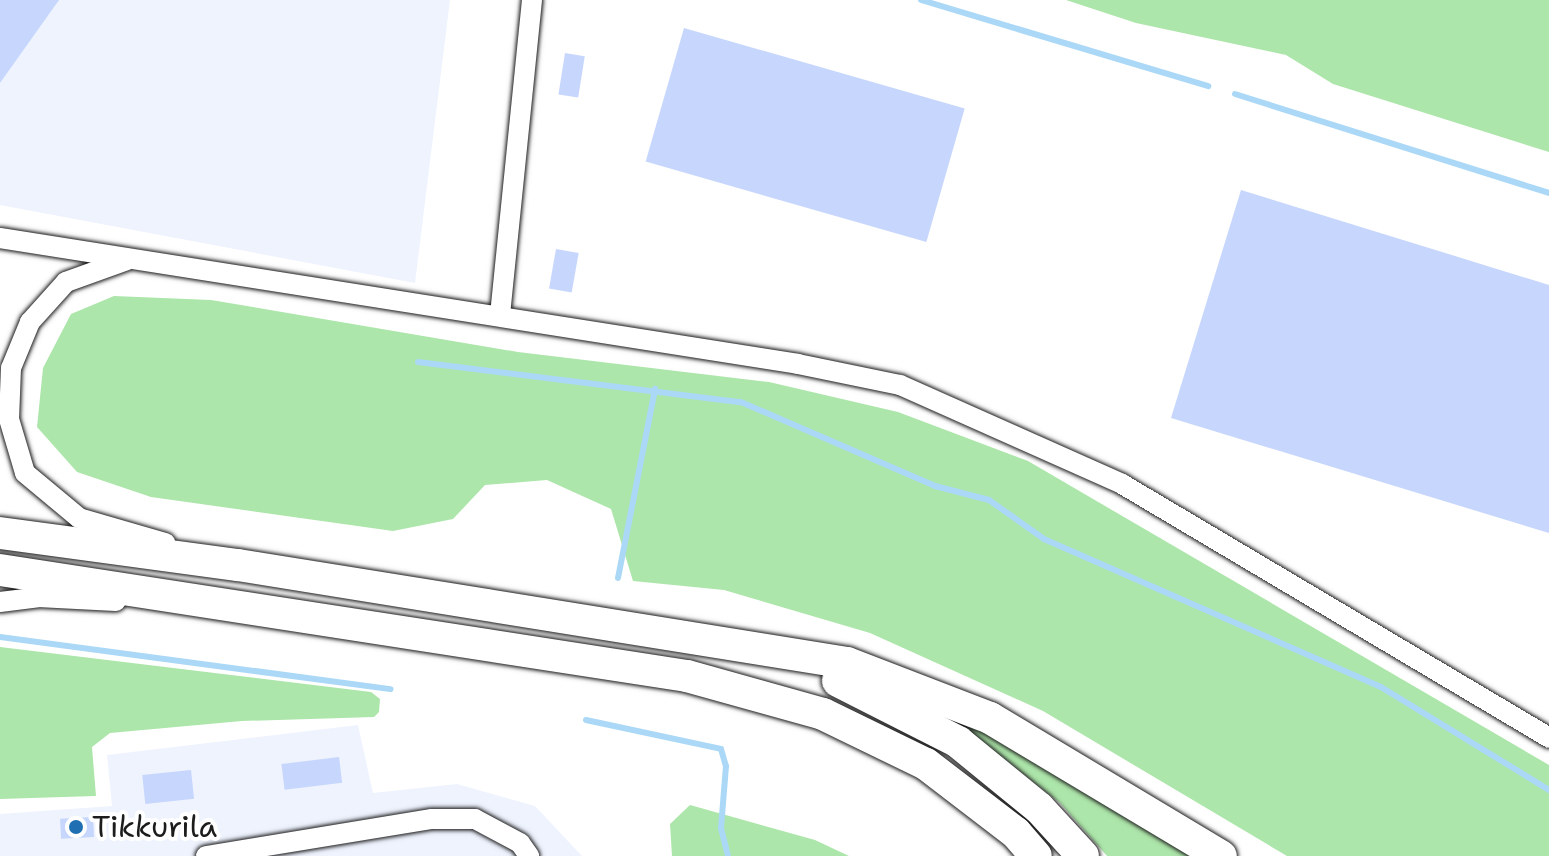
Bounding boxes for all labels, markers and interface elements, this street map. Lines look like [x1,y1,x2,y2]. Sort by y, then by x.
place label: Tikkurila [92,809,217,845]
marker: Tikkurila [67,818,85,836]

